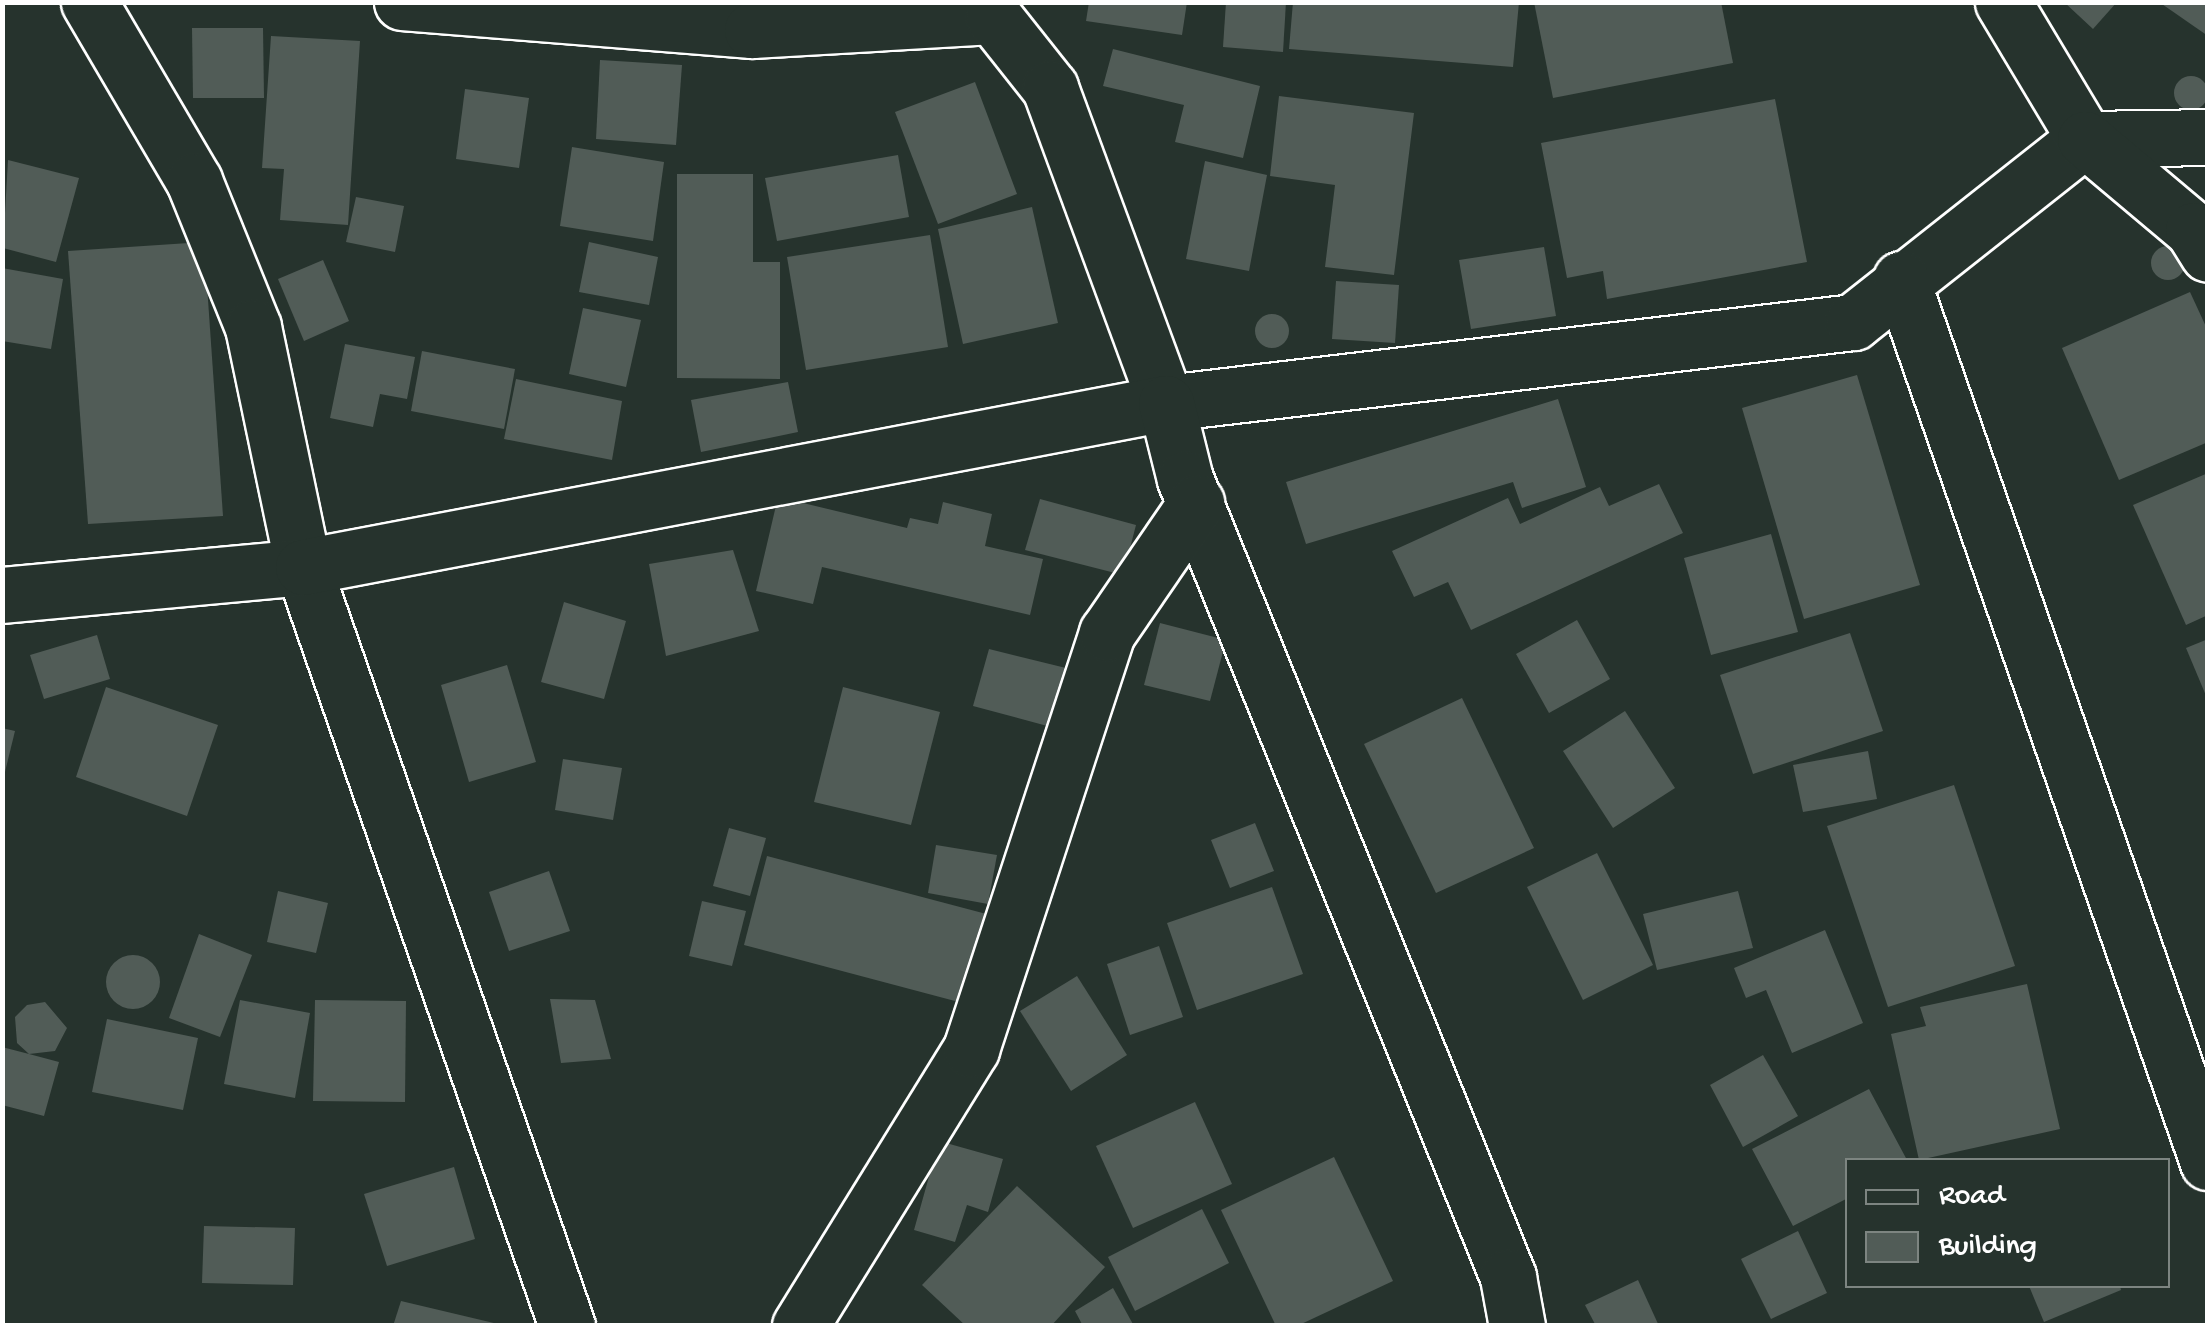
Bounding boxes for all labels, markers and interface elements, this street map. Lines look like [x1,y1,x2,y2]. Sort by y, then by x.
legend [1845,1158,2170,1288]
text: Road [1939,1180,2005,1215]
text: Building [1939,1230,2037,1265]

